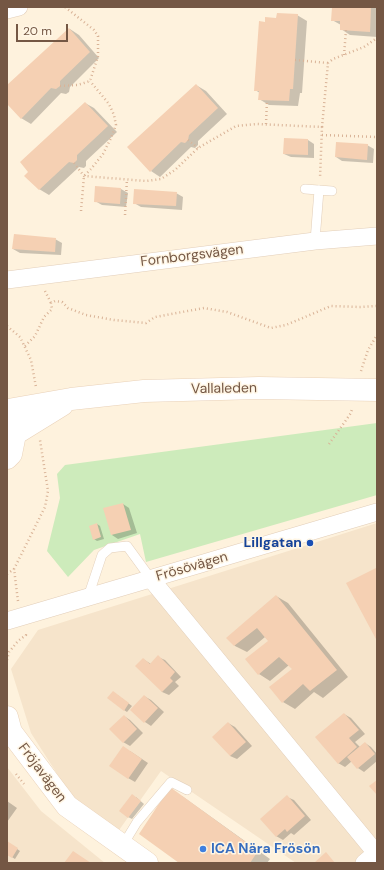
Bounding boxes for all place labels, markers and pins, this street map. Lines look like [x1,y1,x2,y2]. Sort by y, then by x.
place label: Lillgatan [244,535,302,551]
marker: Lillgatan [305,538,315,548]
place label: ICA Nära Frösön [211,841,320,857]
marker: ICA Nära Frösön [198,844,208,854]

